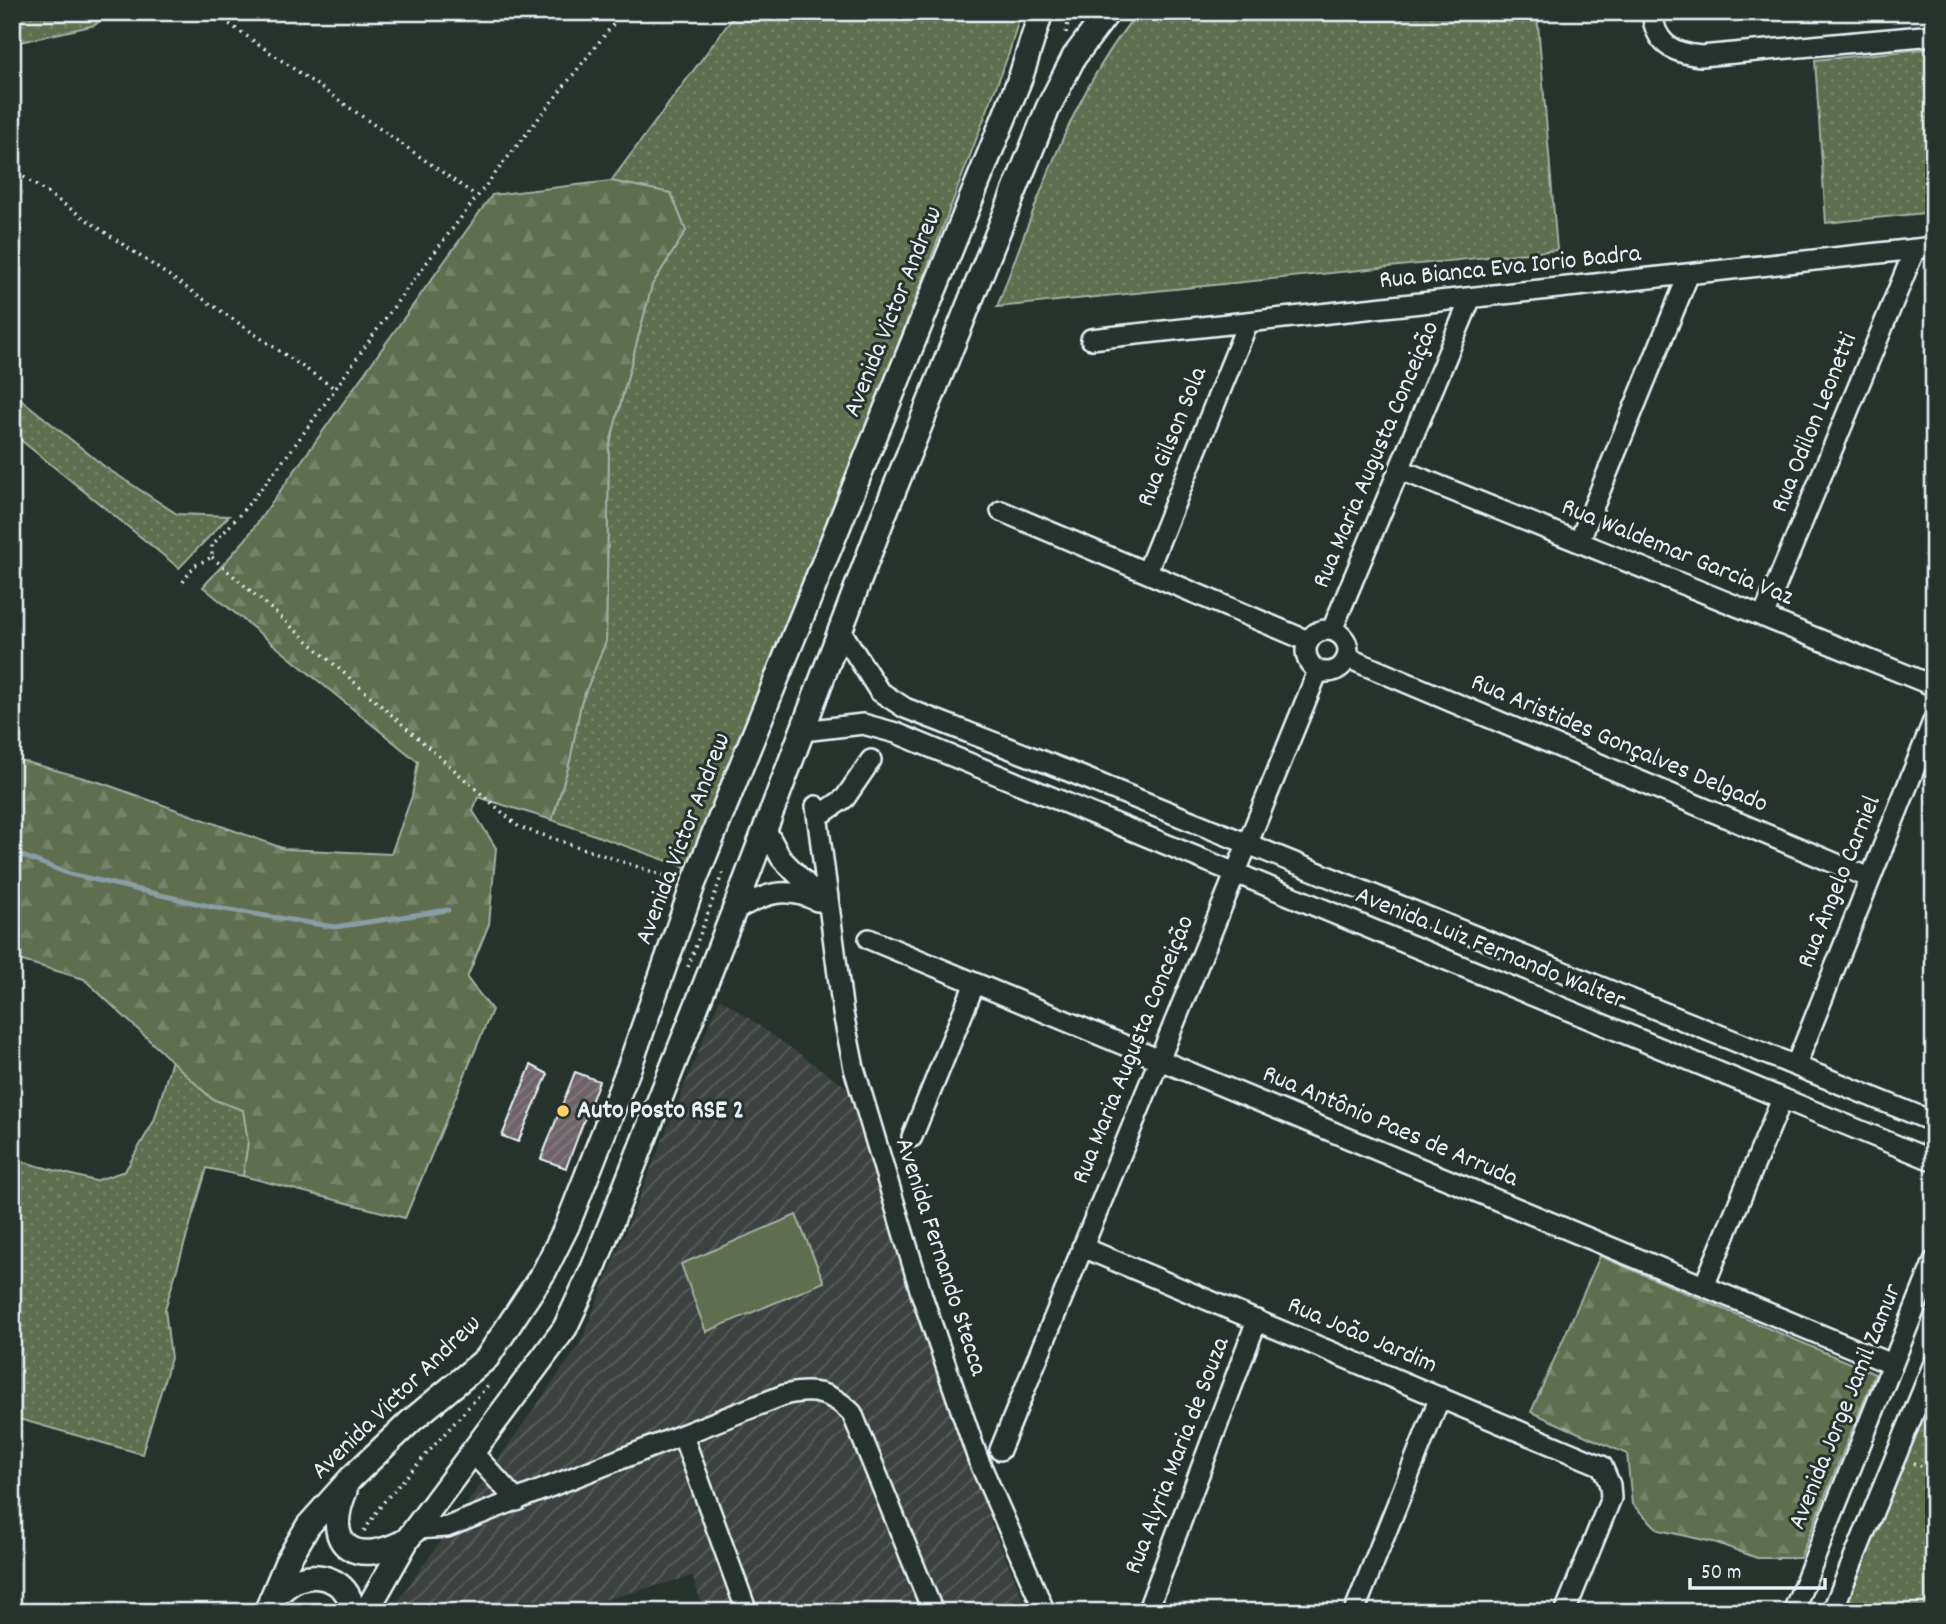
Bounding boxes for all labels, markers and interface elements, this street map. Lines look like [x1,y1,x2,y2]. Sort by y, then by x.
street label: Avenida Victor Andrew [835,201,953,423]
street label: Rua Bianca Eva Iorio Badra [1377,236,1643,300]
street label: Rua Maria Augusta Conceição [1304,316,1450,594]
street label: Rua Odilon Leonetti [1762,327,1868,518]
street label: Rua Gilson Sola [1128,361,1218,513]
street label: Rua Waldemar Garcia Vaz [1555,489,1799,617]
street label: Rua Aristides Gonçalves Delgado [1465,665,1773,823]
street label: Avenida Victor Andrew [627,728,741,950]
street label: Rua Ângelo Carniel [1789,790,1891,974]
street label: Avenida Luiz Fernando Walter [1349,878,1631,1020]
street label: Rua Maria Augusta Conceição [1063,910,1205,1190]
street label: Rua Antônio Paes de Arruda [1256,1056,1524,1198]
place label: Auto Posto RSE 2 [577,1093,744,1130]
marker: Auto Posto RSE 2 [555,1103,571,1119]
street label: Avenida Fernando Stecca [884,1133,996,1381]
street label: Avenida Jorge Jamil Zamur [1780,1278,1912,1535]
street label: Rua João Jardim [1281,1288,1443,1384]
street label: Avenida Victor Andrew [303,1307,491,1489]
street label: Rua Alyria Maria de Souza [1116,1331,1241,1580]
scale bar [1690,1547,1825,1591]
text: 50 m [1701,1559,1741,1589]

